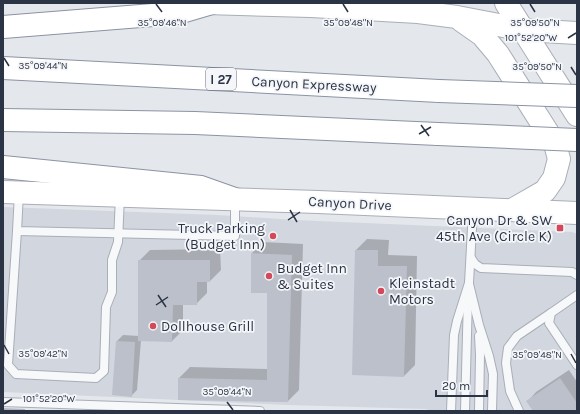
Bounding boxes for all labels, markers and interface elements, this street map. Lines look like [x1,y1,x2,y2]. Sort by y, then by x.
text: 35°09'46"N [137,17,187,29]
text: 35°09'48"N [323,17,373,29]
text: 35°09'50"N [510,17,560,29]
text: 101°52'20"W [505,32,557,44]
text: 35°09'44"N [18,60,68,72]
text: 35°09'50"N [512,61,562,73]
road number: I 27 [206,68,236,90]
street label: Canyon Expressway [251,73,377,96]
street label: Canyon Drive [308,193,392,214]
place label: Canyon Dr & SW 45th Ave (Circle K) [436,212,552,245]
place label: Truck Parking (Budget Inn) [178,220,265,253]
marker: Canyon Dr & SW 45th Ave (Circle K) [555,223,565,233]
marker: Truck Parking (Budget Inn) [268,231,278,241]
place label: Budget Inn & Suites [277,260,347,293]
marker: Budget Inn & Suites [264,271,274,281]
place label: Kleinstadt Motors [389,275,455,308]
marker: Kleinstadt Motors [376,286,386,296]
place label: Dollhouse Grill [161,318,254,335]
marker: Dollhouse Grill [148,321,158,331]
text: 35°09'42"N [18,348,68,360]
text: 35°09'48"N [512,349,562,361]
scale bar [436,372,487,398]
text: 20 m [442,379,470,393]
text: 35°09'44"N [202,386,252,398]
text: 101°52'20"W [23,393,75,405]

